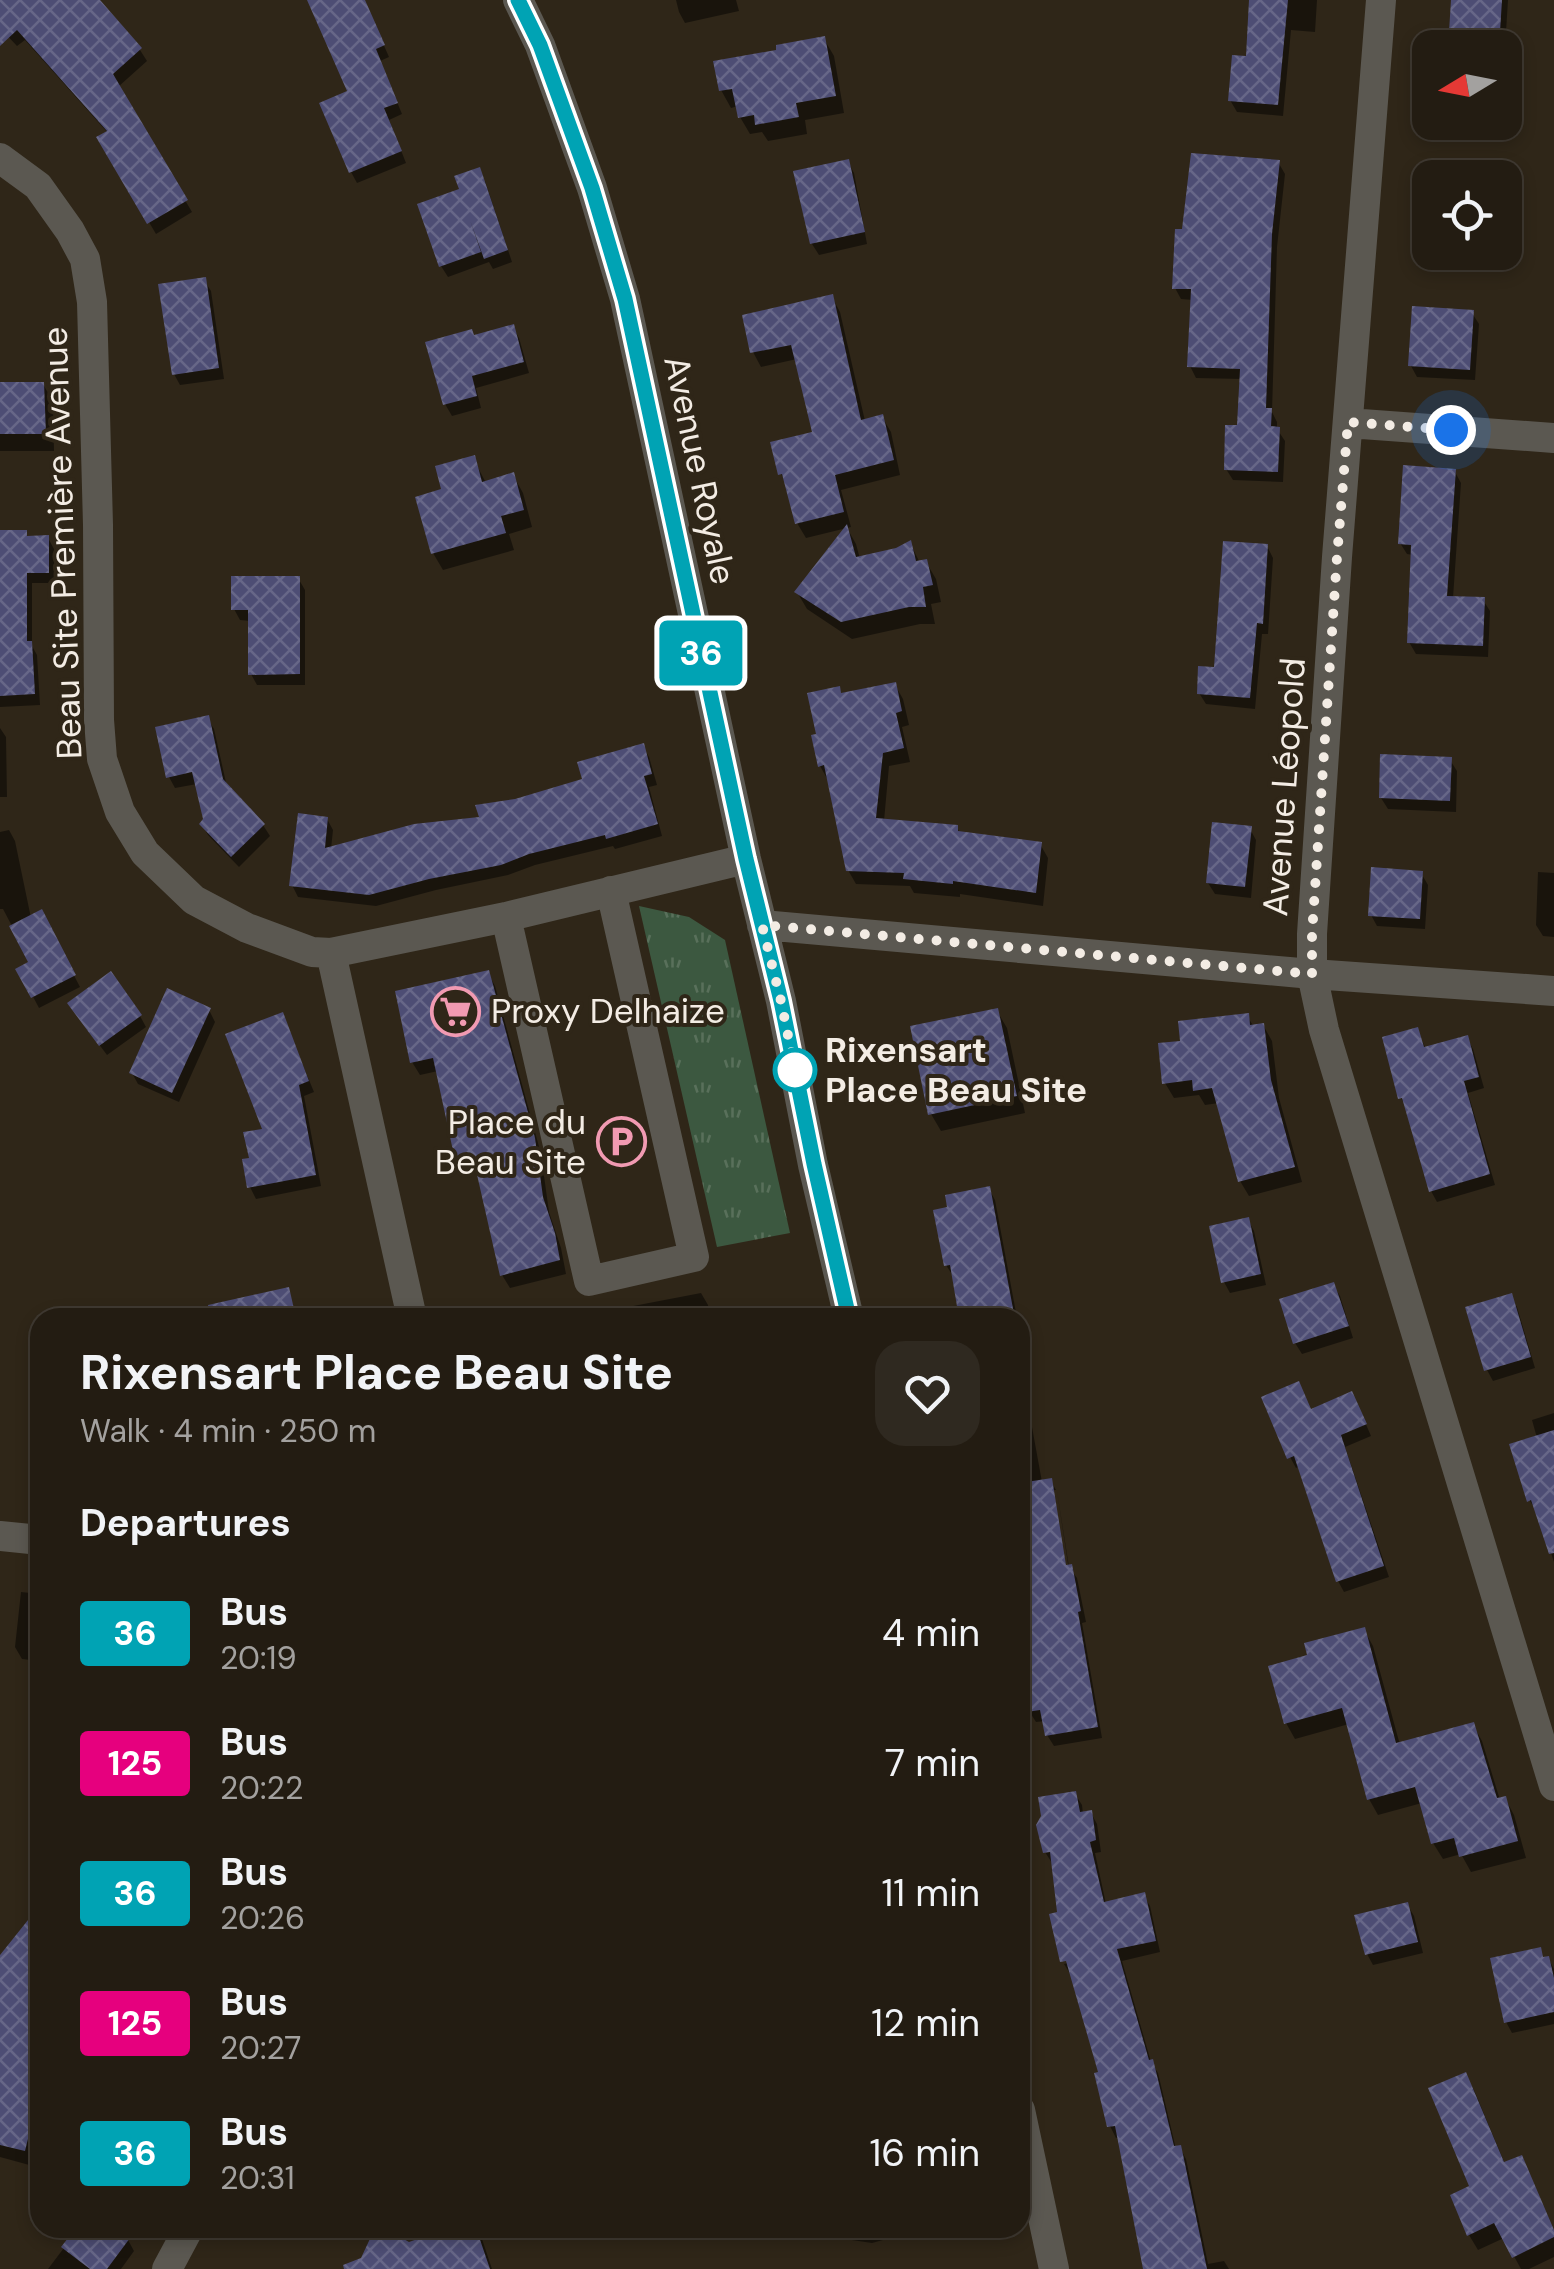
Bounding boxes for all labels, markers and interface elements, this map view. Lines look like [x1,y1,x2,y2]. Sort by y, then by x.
north arrow [1412,30,1522,140]
map controls [1412,30,1522,270]
button: locate [1412,160,1522,270]
street label: Beau Site Première Avenue [31,326,93,760]
street label: Avenue Royale [653,352,747,588]
your location [1426,405,1476,455]
line badge: 36 [656,620,746,686]
text: 36 [679,630,723,676]
street label: Avenue Léopold [1252,656,1316,918]
supermarket icon: Proxy Delhaize [430,985,482,1037]
place label: Proxy Delhaize [491,988,725,1034]
place label: Rixensart Place Beau Site [825,1027,1087,1113]
marker: Rixensart Place Beau Site [774,1049,816,1091]
place label: Place du Beau Site [435,1099,586,1185]
parking icon: Place du Beau Site [595,1116,647,1168]
text: Rixensart Place Beau Site [80,1341,673,1404]
button: heart [875,1341,980,1446]
text: Walk · 4 min · 250 m [80,1410,376,1452]
text: Departures [80,1498,291,1548]
text: Bus [220,1587,288,1637]
text: 4 min [882,1608,980,1658]
text: 36 [113,1610,157,1656]
text: 20:19 [220,1637,297,1679]
text: Bus [220,1717,288,1767]
text: 7 min [885,1738,980,1788]
text: 125 [108,1740,162,1786]
text: 20:22 [220,1767,303,1809]
text: Bus [220,1847,288,1897]
text: 11 min [881,1868,980,1918]
text: 36 [113,1870,157,1916]
text: 20:26 [220,1897,305,1939]
text: Bus [220,1977,288,2027]
text: 12 min [871,1998,980,2048]
text: 125 [108,2000,162,2046]
text: 20:27 [220,2027,301,2069]
text: Bus [220,2107,288,2157]
text: 16 min [869,2128,980,2178]
text: 36 [113,2130,157,2176]
text: 20:31 [220,2157,295,2199]

